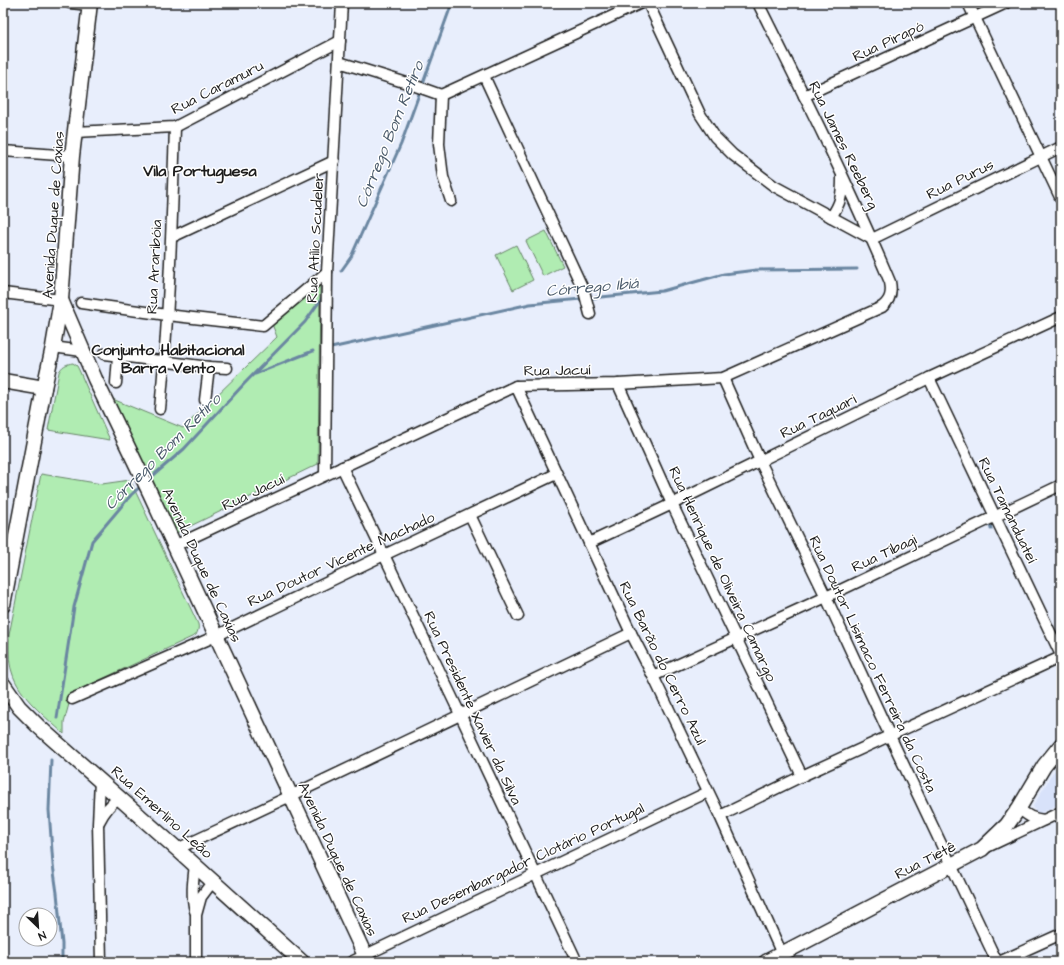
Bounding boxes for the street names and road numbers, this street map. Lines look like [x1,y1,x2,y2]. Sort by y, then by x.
street label: Rua Pirapó [849,16,928,67]
street label: Rua Caramuru [167,55,267,120]
street label: Rua James Reeberg [802,78,884,214]
street label: Avenida Duque de Caxias [37,130,70,300]
street label: Rua Purus [923,154,998,205]
street label: Rua Atílio Scudeler [302,172,329,304]
street label: Rua Araribóia [142,219,167,315]
street label: Rua Jacuí [523,359,591,382]
street label: Rua Taquari [777,389,861,444]
street label: Rua Tamanduateí [973,454,1043,567]
street label: Rua Henrique de Oliveira Camargo [662,463,782,686]
street label: Rua Jacuí [218,468,289,516]
street label: Avenida Duque de Caxias [157,485,247,646]
street label: Rua Doutor Vicente Machado [244,507,439,612]
street label: Rua Tibagi [848,529,921,579]
street label: Rua Doutor Lisímaco Ferreira da Costa [804,532,942,796]
street label: Rua Barão do Cerro Azul [614,578,711,748]
street label: Rua Presidente Xavier da Silva [418,608,527,809]
street label: Rua Emerlino Leão [106,761,217,864]
street label: Avenida Duque de Caxias [293,779,383,940]
street label: Rua Desembargador Clotário Portugal [399,798,648,930]
street label: Rua Tietê [891,836,959,885]

